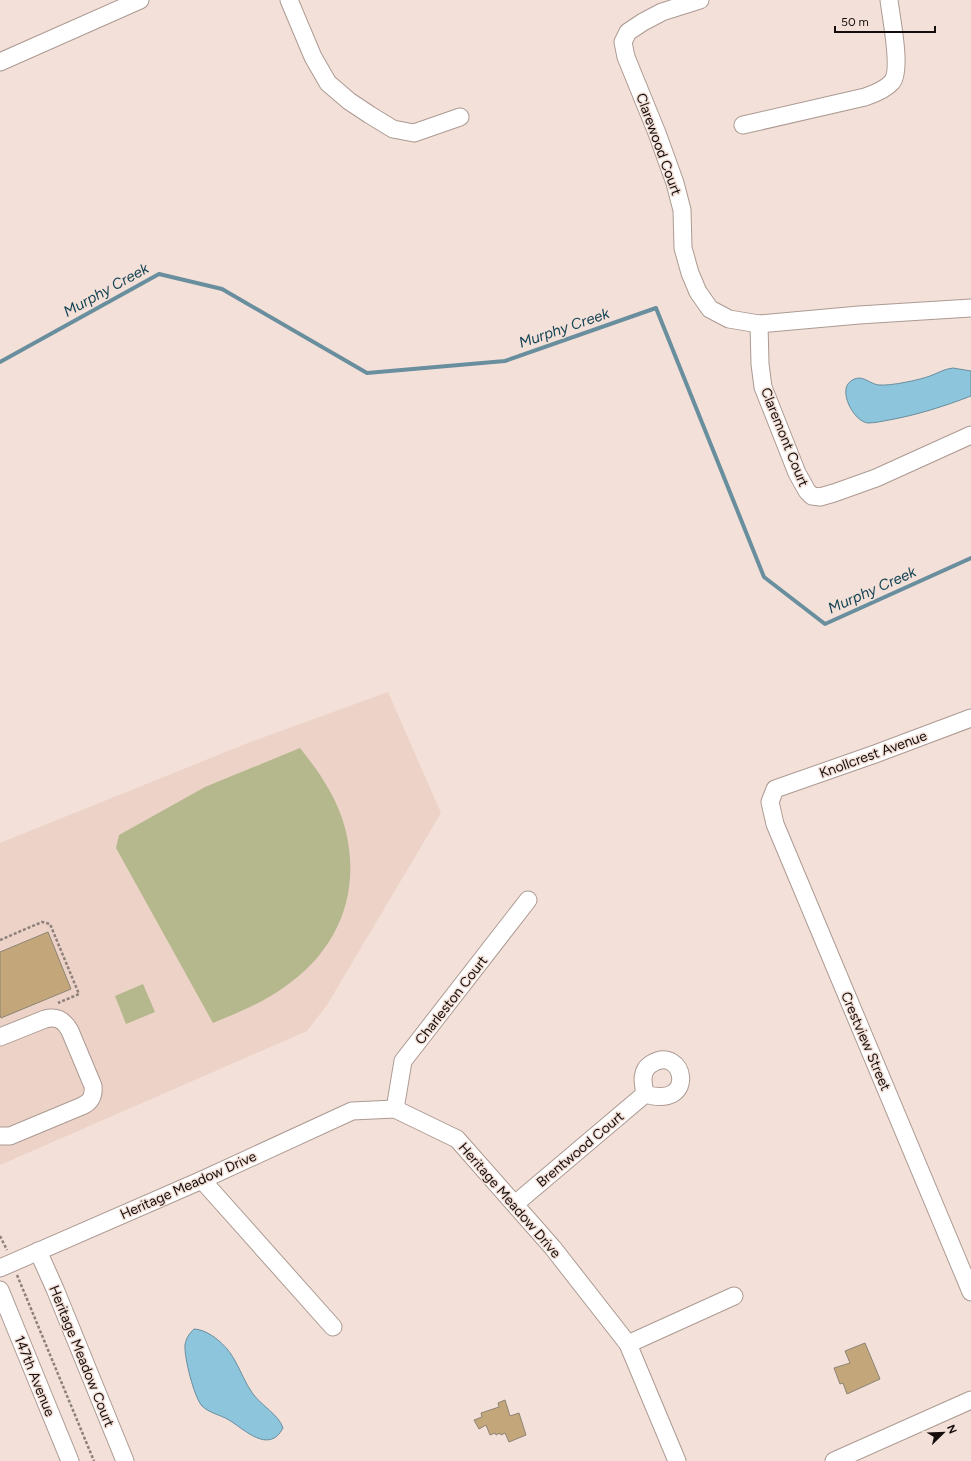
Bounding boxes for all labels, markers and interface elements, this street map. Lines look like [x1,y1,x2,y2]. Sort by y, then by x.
scale bar [835,8,935,34]
text: 50 m [841,15,869,29]
street label: Clarewood Court [632,91,685,197]
water label: Murphy Creek [60,259,152,321]
water label: Murphy Creek [516,304,612,352]
street label: Claremont Court [757,385,812,489]
water label: Murphy Creek [825,562,919,617]
street label: Knollcrest Avenue [817,727,930,782]
street label: Charleston Court [412,953,491,1048]
street label: Crestview Street [837,989,894,1093]
street label: Brentwood Court [533,1108,627,1191]
street label: Heritage Meadow Drive [455,1139,565,1262]
street label: Heritage Meadow Drive [117,1148,259,1223]
street label: Heritage Meadow Court [45,1283,118,1429]
street label: 147th Avenue [11,1333,59,1420]
north arrow [923,1413,963,1453]
text: N [944,1423,959,1436]

